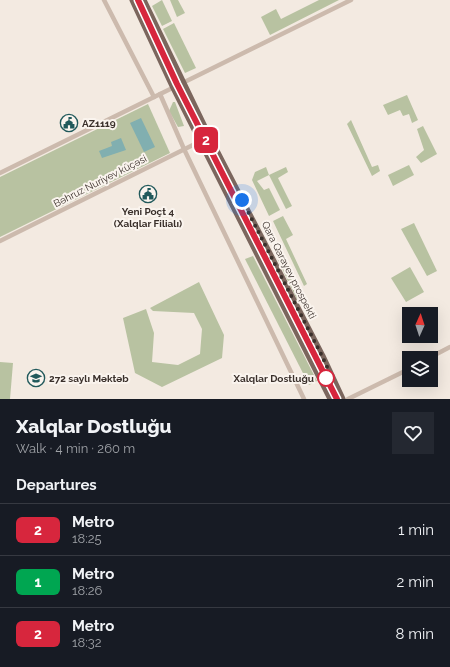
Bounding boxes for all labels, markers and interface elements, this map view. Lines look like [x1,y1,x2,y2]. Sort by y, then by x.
public building icon: AZ1119 [59,113,79,133]
place label: AZ1119 [82,118,116,129]
line badge: 2 [193,127,219,153]
text: 2 [202,132,210,148]
street label: Bəhruz Nuriyev küçəsi [52,153,148,209]
public building icon: Yeni Poçt 4 (Xalqlar Filialı) [138,184,158,204]
your location [232,190,252,210]
place label: Yeni Poçt 4 (Xalqlar Filialı) [114,206,182,229]
street label: Qara Qarayev prospekti [260,219,318,321]
north arrow [402,307,438,343]
map controls [402,307,438,387]
button: layers [402,351,438,387]
school or university icon: 272 saylı Məktəb [26,368,46,388]
marker: Xalqlar Dostluğu [317,369,335,387]
place label: 272 saylı Məktəb [49,373,129,384]
place label: Xalqlar Dostluğu [233,373,314,384]
button: heart [392,412,434,454]
text: Xalqlar Dostluğu [16,415,171,437]
text: Walk · 4 min · 260 m [16,441,135,456]
text: Departures [16,476,97,494]
text: Metro [72,513,114,531]
text: 1 min [398,521,434,539]
text: 2 [34,522,42,538]
text: 18:25 [72,531,102,546]
text: Metro [72,565,114,583]
text: 2 min [397,573,434,591]
text: 1 [35,574,41,590]
text: 18:26 [72,583,102,598]
text: Metro [72,617,114,635]
text: 8 min [395,625,434,643]
text: 2 [34,626,42,642]
text: 18:32 [72,635,101,650]

